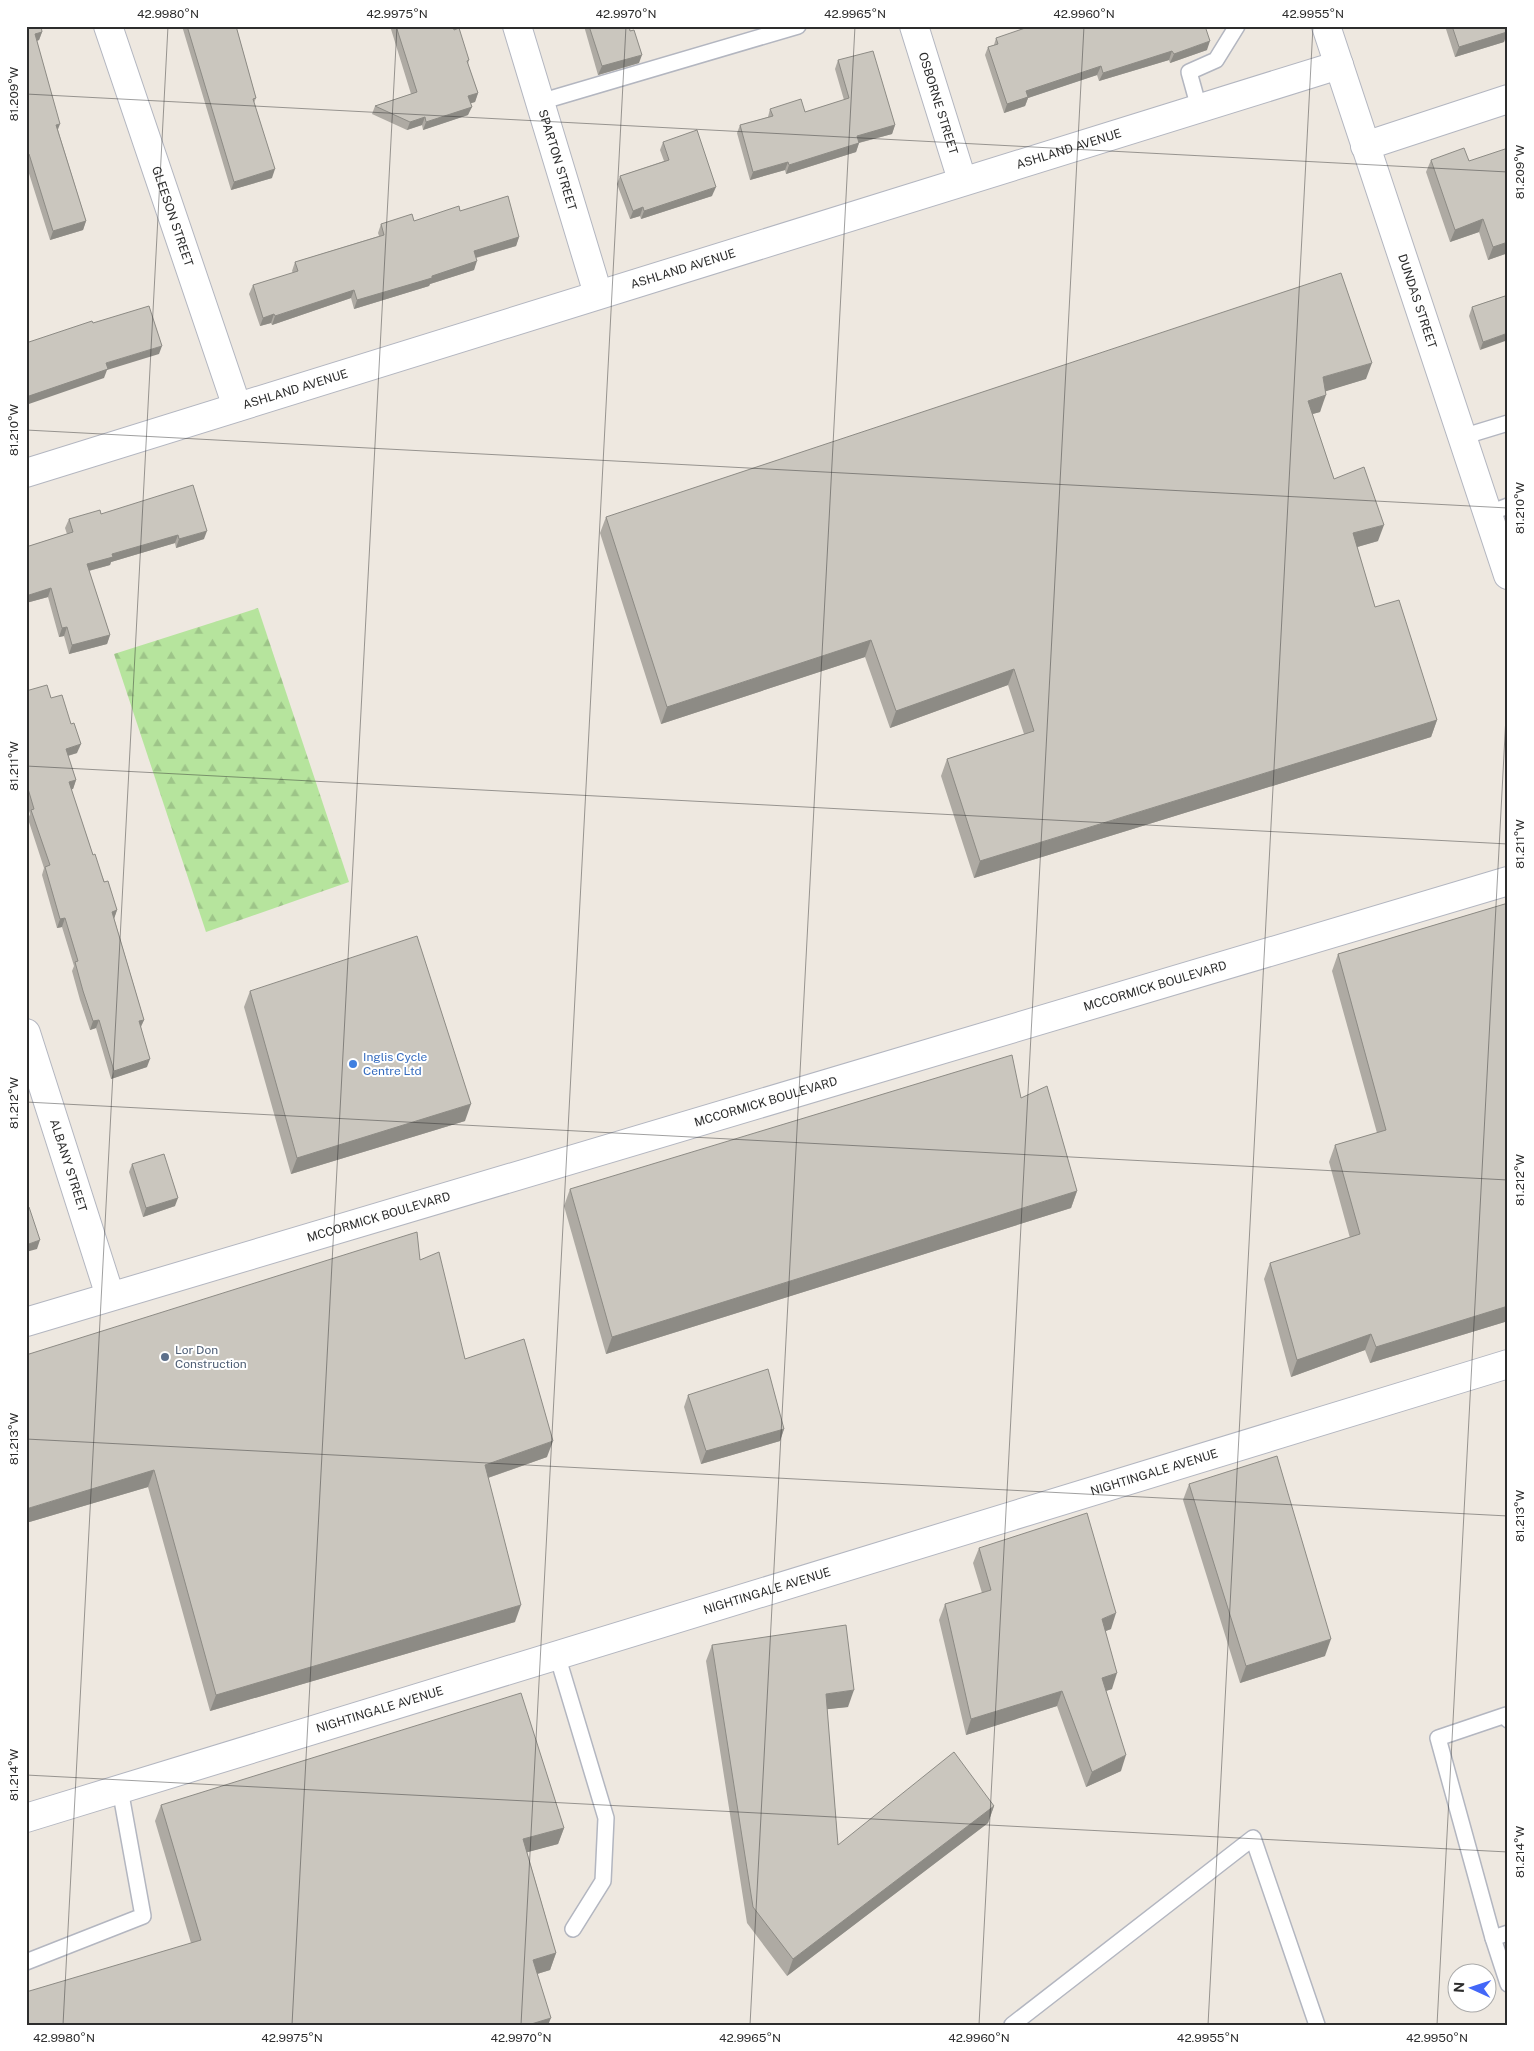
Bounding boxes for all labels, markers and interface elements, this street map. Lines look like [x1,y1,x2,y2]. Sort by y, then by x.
text: 42.9980°N [137,7,199,21]
text: 42.9975°N [366,7,428,21]
text: 42.9970°N [595,7,657,21]
text: 42.9965°N [824,7,886,21]
text: 42.9960°N [1053,7,1115,21]
text: 42.9955°N [1282,7,1344,21]
street label: OSBORNE STREET [916,50,961,156]
text: 81.209°W [7,66,21,121]
street label: SPARTON STREET [536,108,579,212]
street label: ASHLAND AVENUE [1015,126,1123,172]
text: 81.209°W [1513,144,1527,199]
street label: GLEESON STREET [149,164,196,268]
street label: ASHLAND AVENUE [629,246,737,292]
street label: DUNDAS STREET [1395,252,1439,350]
street label: ASHLAND AVENUE [241,366,349,412]
text: 81.210°W [7,403,21,456]
text: 81.210°W [1513,481,1527,534]
text: 81.211°W [7,741,21,791]
text: 81.211°W [1513,819,1527,869]
street label: MCCORMICK BOULEVARD [1082,958,1228,1014]
place label: Inglis Cycle Centre Ltd [363,1050,428,1078]
marker: Inglis Cycle Centre Ltd [347,1058,359,1070]
street label: MCCORMICK BOULEVARD [693,1074,839,1130]
text: 81.212°W [7,1077,21,1129]
street label: ALBANY STREET [47,1117,90,1214]
text: 81.212°W [1513,1154,1527,1206]
street label: MCCORMICK BOULEVARD [305,1189,452,1245]
place label: Lor Don Construction [175,1343,247,1371]
marker: Lor Don Construction [159,1351,171,1363]
text: 81.213°W [7,1412,21,1465]
street label: NIGHTINGALE AVENUE [1089,1446,1220,1498]
text: 81.213°W [1513,1489,1527,1542]
street label: NIGHTINGALE AVENUE [702,1565,832,1617]
street label: NIGHTINGALE AVENUE [314,1684,445,1736]
text: 81.214°W [7,1748,21,1801]
text: 81.214°W [1513,1825,1527,1878]
north arrow [1446,1964,1496,2014]
text: N [1451,1981,1467,1993]
text: 42.9980°N [33,2031,95,2045]
text: 42.9975°N [261,2031,323,2045]
text: 42.9970°N [490,2031,552,2045]
text: 42.9965°N [719,2031,781,2045]
text: 42.9960°N [948,2031,1010,2045]
text: 42.9955°N [1177,2031,1239,2045]
text: 42.9950°N [1406,2031,1468,2045]

